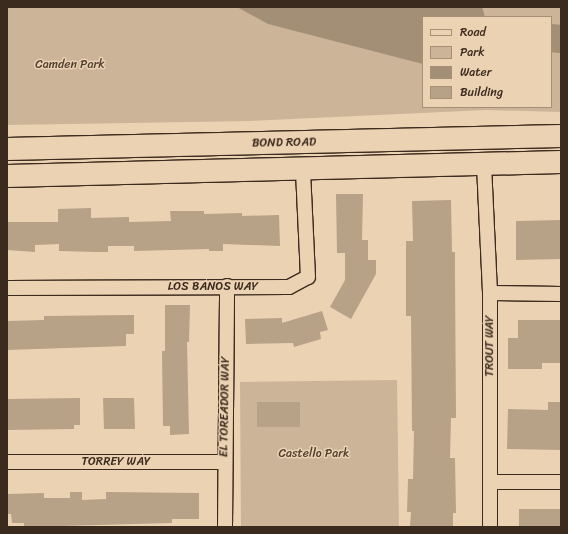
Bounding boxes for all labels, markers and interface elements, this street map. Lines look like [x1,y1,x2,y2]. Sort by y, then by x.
legend [422,16,552,108]
text: Road [460,21,486,43]
text: Park [460,41,485,63]
park label: Camden Park [35,58,105,72]
text: Water [460,61,492,83]
text: Building [460,81,503,103]
street label: BOND ROAD [252,135,316,151]
street label: LOS BANOS WAY [169,280,257,294]
street label: TROUT WAY [483,315,497,377]
street label: EL TOREADOR WAY [217,357,233,457]
park label: Castello Park [279,447,349,461]
street label: TORREY WAY [82,455,150,469]

